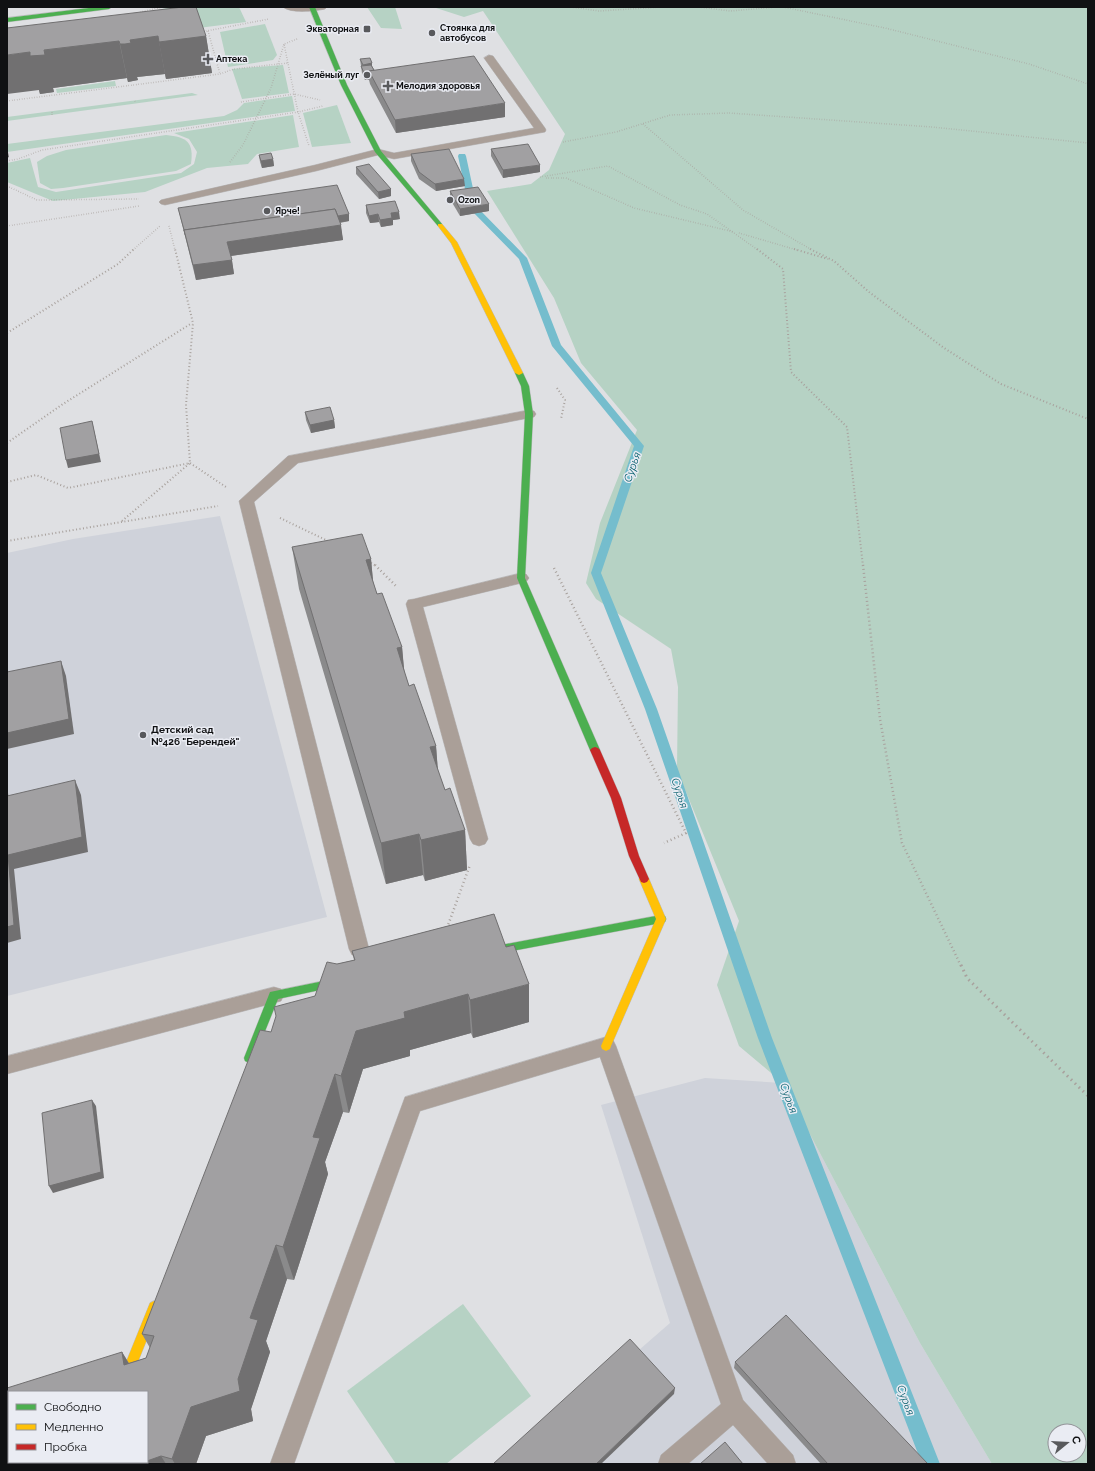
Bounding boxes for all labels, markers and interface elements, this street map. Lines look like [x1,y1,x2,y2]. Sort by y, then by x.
place label: Стоянка для автобусов [440,23,495,43]
place label: Экваторная [306,24,359,34]
marker: Экваторная [362,24,372,34]
marker: Стоянка для автобусов [427,28,437,38]
marker: Аптека [203,54,213,64]
place label: Аптека [216,54,248,64]
place label: Зелёный луг [303,70,359,80]
marker: Зелёный луг [362,70,372,80]
marker: Мелодия здоровья [383,81,393,91]
place label: Мелодия здоровья [396,81,480,91]
marker: Ozon [445,195,455,205]
place label: Ozon [458,195,480,205]
marker: Ярче! [262,206,272,216]
place label: Ярче! [275,206,300,216]
water label: Сурья [621,450,644,484]
place label: Детский сад №426 "Берендей" [151,724,240,747]
marker: Детский сад №426 "Берендей" [138,730,148,740]
water label: Сурья [668,776,691,810]
water label: Сурья [777,1081,800,1115]
water label: Сурья [894,1383,917,1417]
legend [8,1391,148,1463]
text: Свободно [44,1400,101,1414]
text: Медленно [44,1420,103,1434]
north arrow [1047,1423,1087,1463]
text: С [1069,1434,1084,1446]
text: Пробка [44,1440,87,1454]

